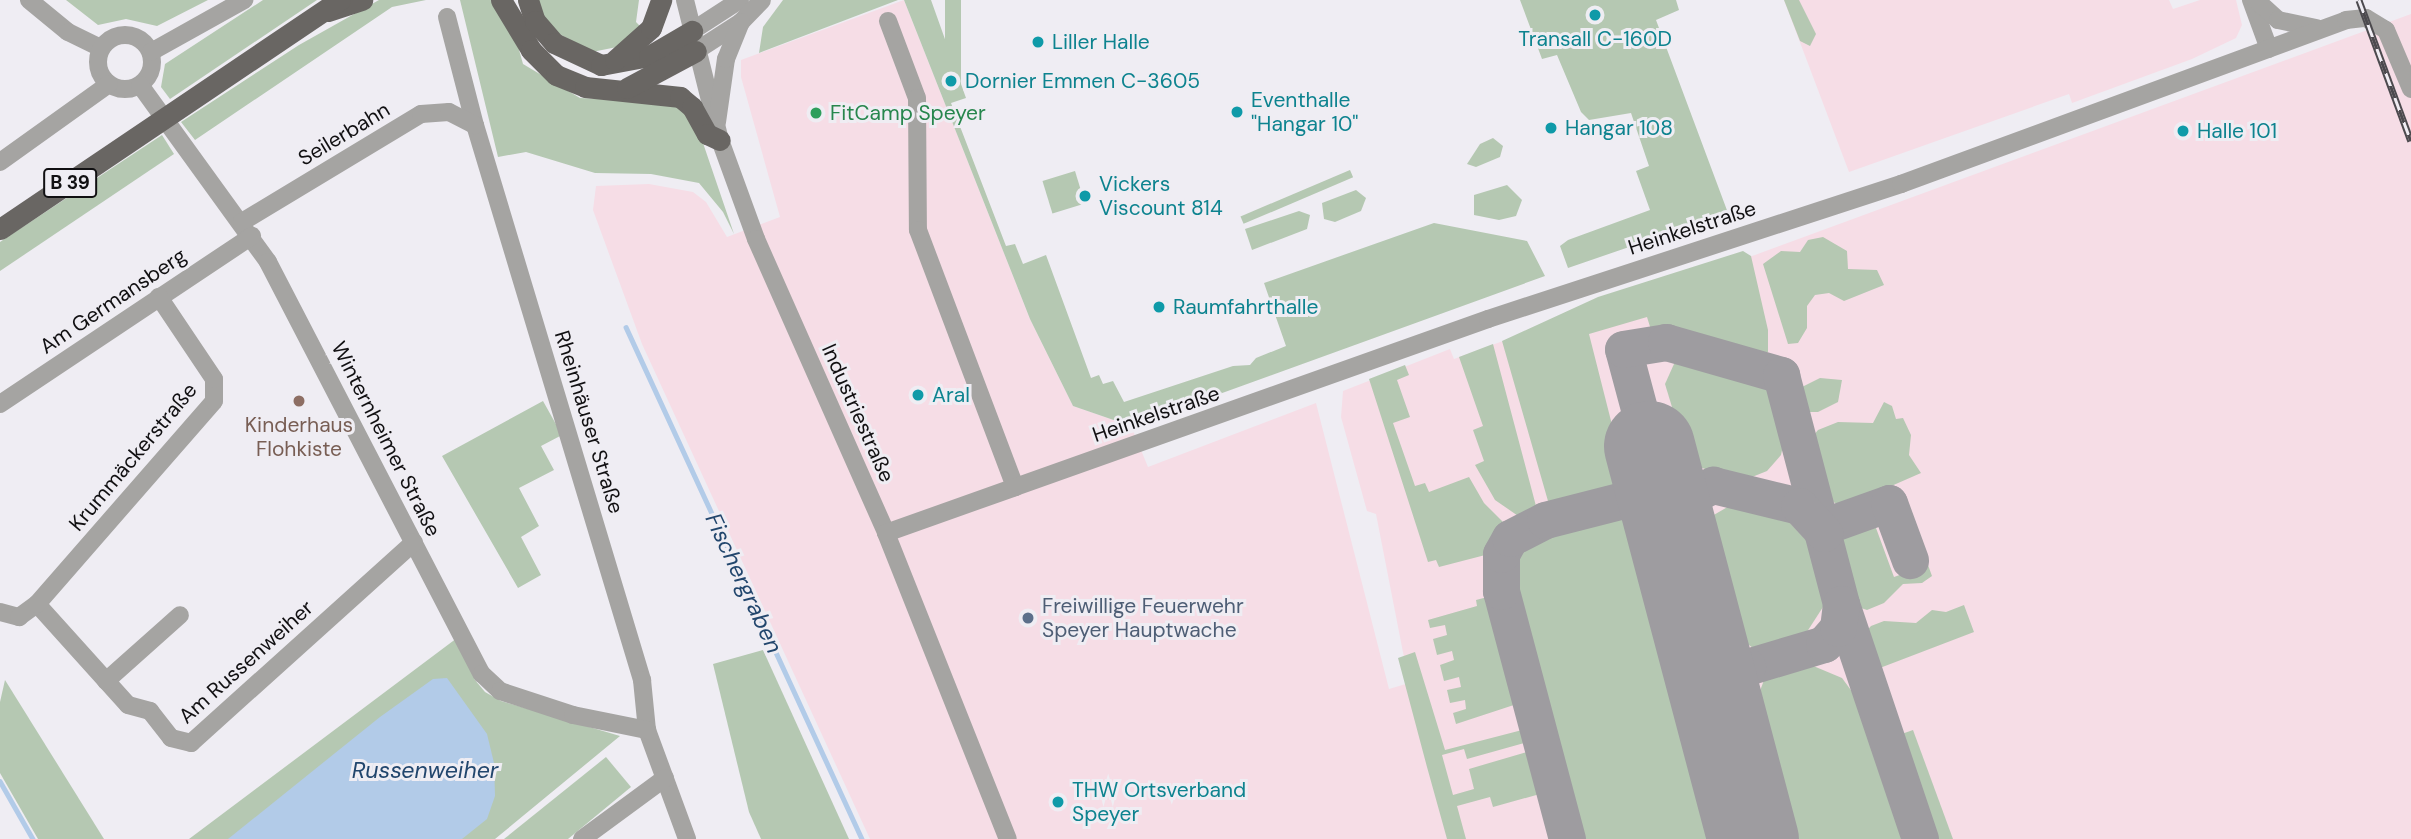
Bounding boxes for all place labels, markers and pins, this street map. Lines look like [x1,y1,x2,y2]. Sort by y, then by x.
marker: Transall C-160D [1587,7,1603,23]
place label: Transall C-160D [1518,26,1672,52]
place label: Liller Halle [1052,29,1150,55]
marker: Liller Halle [1030,34,1046,50]
place label: Dornier Emmen C-3605 [965,68,1200,94]
marker: Dornier Emmen C-3605 [943,73,959,89]
place label: Eventhalle "Hangar 10" [1251,87,1358,137]
place label: FitCamp Speyer [830,100,986,126]
marker: Eventhalle "Hangar 10" [1229,104,1245,120]
marker: FitCamp Speyer [808,105,824,121]
place label: Hangar 108 [1565,115,1673,141]
place label: Halle 101 [2197,118,2277,144]
marker: Hangar 108 [1543,120,1559,136]
marker: Halle 101 [2175,123,2191,139]
place label: Vickers Viscount 814 [1099,171,1223,221]
marker: Vickers Viscount 814 [1077,188,1093,204]
place label: Raumfahrthalle [1173,294,1318,320]
marker: Raumfahrthalle [1151,299,1167,315]
place label: Aral [932,382,970,408]
marker: Aral [910,387,926,403]
marker: Kinderhaus Flohkiste [291,393,307,409]
place label: Kinderhaus Flohkiste [245,412,353,462]
place label: Freiwillige Feuerwehr Speyer Hauptwache [1042,593,1244,643]
marker: Freiwillige Feuerwehr Speyer Hauptwache [1020,610,1036,626]
place label: THW Ortsverband Speyer [1072,777,1246,827]
marker: THW Ortsverband Speyer [1050,794,1066,810]

